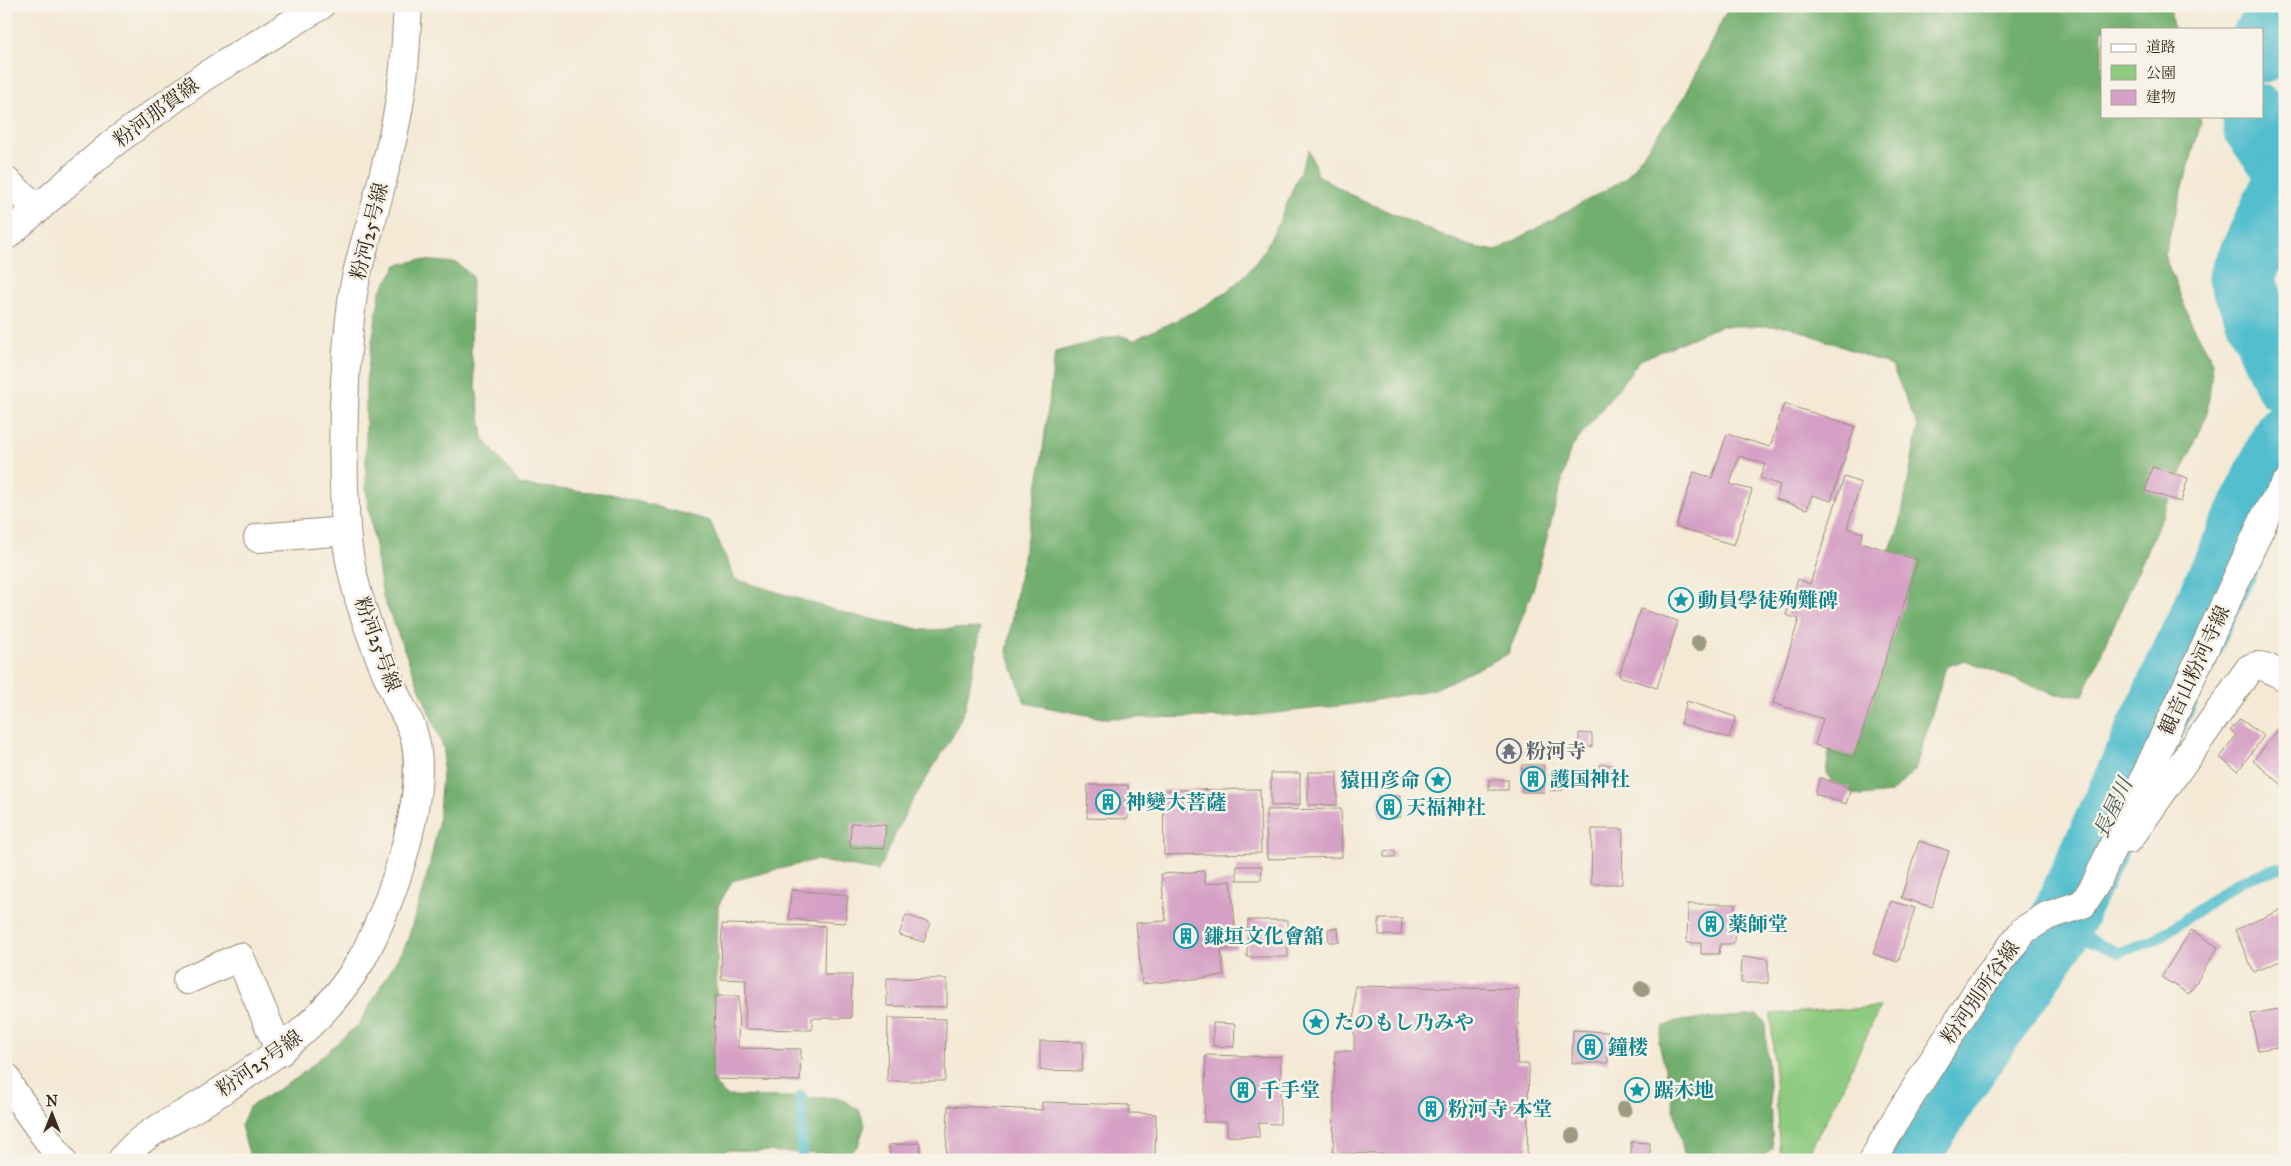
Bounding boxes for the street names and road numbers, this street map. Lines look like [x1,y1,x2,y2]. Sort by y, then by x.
street label: 粉河那賀線 [109,72,203,152]
street label: 粉河25号線 [345,180,393,282]
street label: 粉河25号線 [350,593,406,695]
street label: 観音山粉河寺線 [2154,601,2234,739]
street label: 粉河別所谷線 [1936,936,2024,1048]
street label: 粉河25号線 [212,1025,306,1101]

